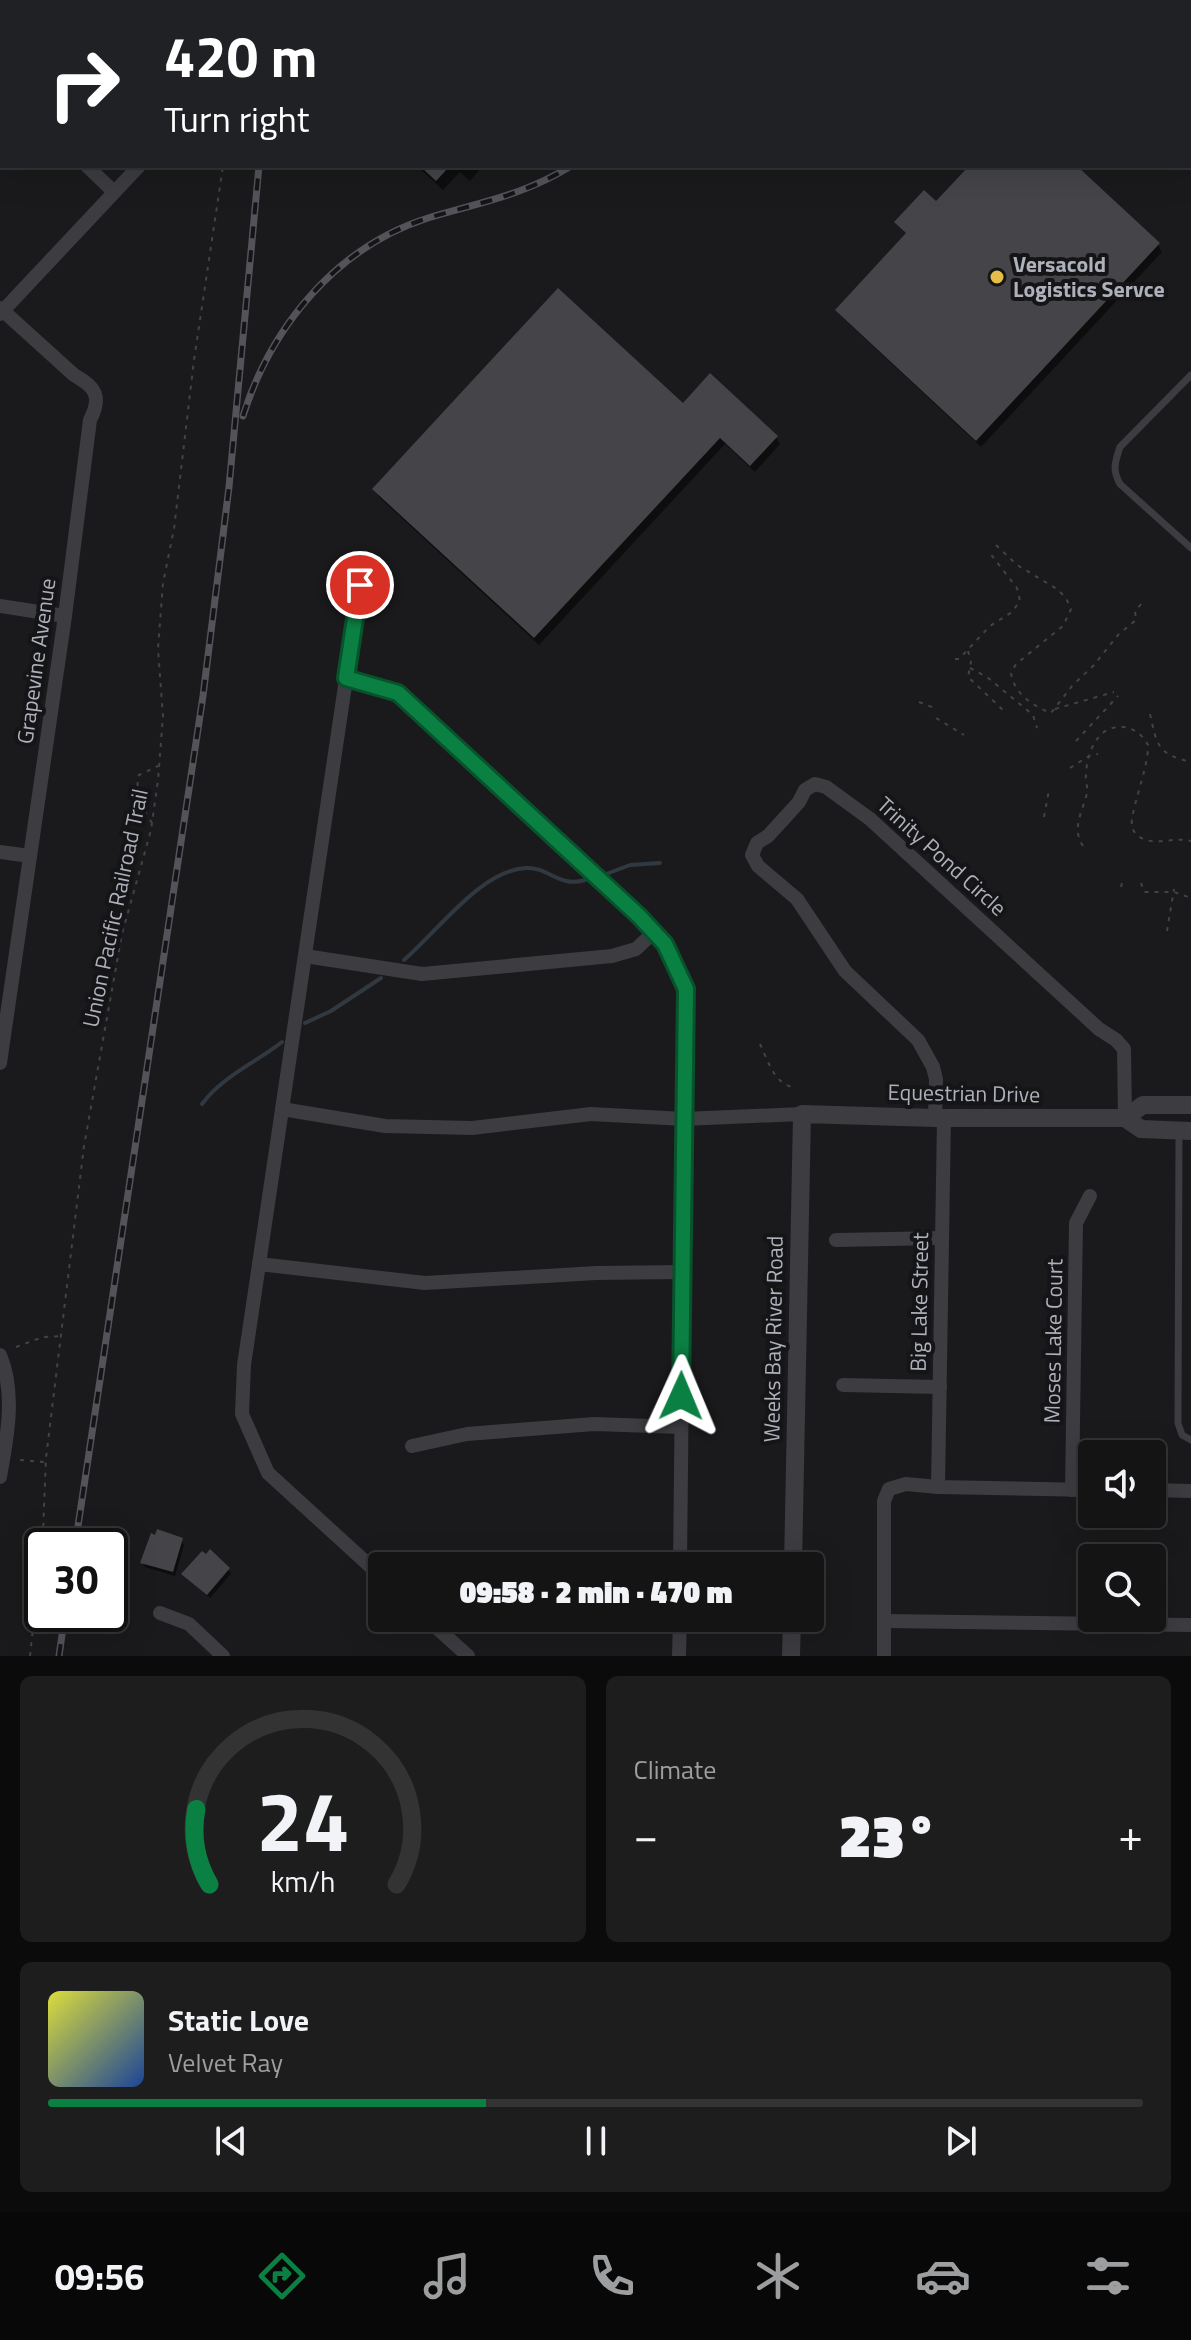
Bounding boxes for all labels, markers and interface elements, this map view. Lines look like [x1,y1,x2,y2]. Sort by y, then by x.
text: 420 m [164,14,317,99]
icon: right [32,32,136,136]
text: Turn right [164,91,309,146]
place label: Versacold Logistics Servce [1013,247,1165,306]
marker: Versacold Logistics Servce [988,268,1006,286]
pin [326,551,394,619]
icon: arrive [338,563,382,607]
street label: Grapevine Avenue [8,576,64,746]
street label: Union Pacific Railroad Trail [73,786,157,1030]
street label: Trinity Pond Circle [869,788,1015,924]
street label: Equestrian Drive [887,1075,1041,1111]
street label: Big Lake Street [901,1232,937,1372]
street label: Weeks Bay River Road [754,1235,792,1443]
street label: Moses Lake Court [1035,1258,1071,1424]
position arrow [639,1354,723,1438]
map controls [1078,1440,1166,1632]
button: sound [1078,1440,1166,1528]
speed limit sign: 30 [24,1528,128,1632]
button: search [1078,1544,1166,1632]
text: 09:58 · 2 min · 470 m [460,1569,732,1615]
text: Climate [634,1750,716,1789]
text: 24 [256,1757,349,1883]
text: 23° [839,1789,938,1880]
text: − [634,1801,658,1868]
text: + [1118,1801,1143,1868]
text: km/h [270,1860,335,1903]
text: Static Love [168,1997,309,2043]
text: Velvet Ray [168,2043,283,2082]
icon: previous [209,2119,253,2163]
icon: pause [574,2119,618,2163]
icon: next [939,2119,983,2163]
icon: directions [254,2248,310,2304]
icon: music [419,2248,475,2304]
icon: phone [584,2248,640,2304]
icon: climate [750,2248,806,2304]
icon: car [915,2248,971,2304]
icon: filters [1080,2248,1136,2304]
text: 09:56 [55,2249,145,2304]

